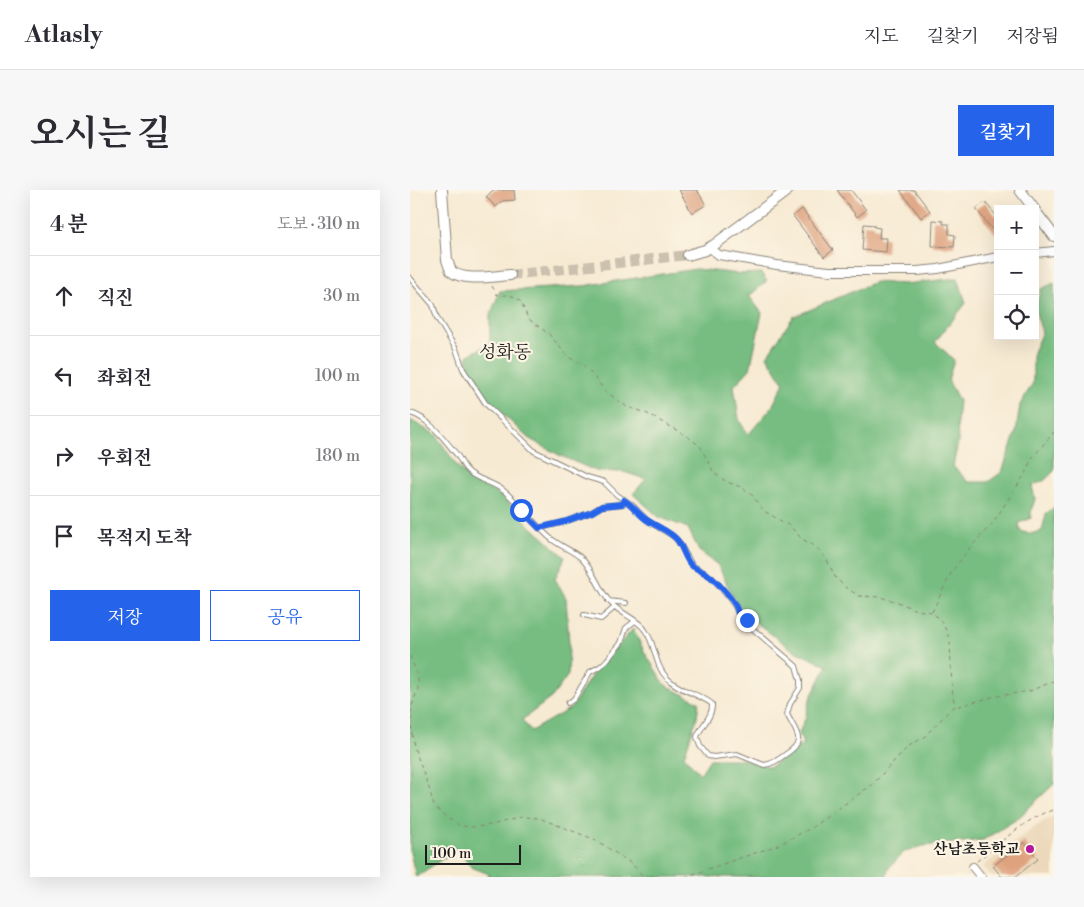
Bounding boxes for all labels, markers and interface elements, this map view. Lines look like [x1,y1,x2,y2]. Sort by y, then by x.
text: Atlasly [25,20,102,50]
text: 지도 [864,25,899,48]
text: 길찾기 [927,25,979,48]
text: 저장됨 [1007,25,1059,48]
button: 길찾기 [958,105,1054,156]
text: 오시는 길 [30,113,171,156]
map controls [994,205,1039,340]
button: + [994,205,1039,250]
text: 4 분 [50,212,88,238]
text: 도보 · 310 m [277,214,360,234]
button: − [994,250,1039,295]
icon: ahead [50,282,78,310]
text: 직진 [97,286,134,310]
text: 30 m [323,286,360,306]
button: locate [994,295,1039,340]
district label: 성화동 [479,341,531,364]
icon: left [50,362,78,390]
text: 좌회전 [97,366,152,390]
text: 100 m [315,366,360,386]
icon: right [50,442,78,470]
text: 우회전 [97,446,152,470]
text: 180 m [316,446,360,466]
route start [510,499,533,522]
icon: arrive [50,522,78,550]
text: 목적지 도착 [97,526,192,550]
button: 저장 [50,590,200,641]
button: 공유 [210,590,360,641]
route end [736,609,759,632]
place label: 산남초등학교 [933,840,1020,859]
scale bar [425,842,521,865]
marker: 산남초등학교 [1024,843,1036,855]
text: 100 m [432,845,471,863]

